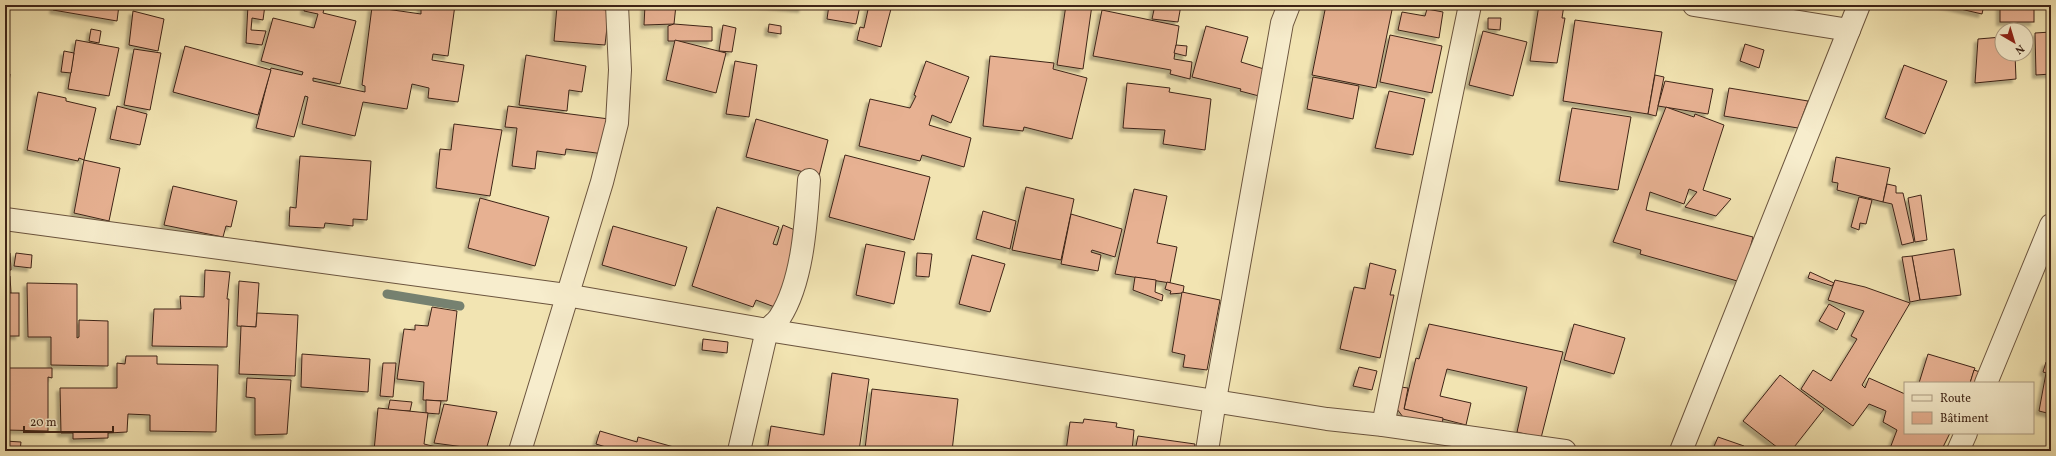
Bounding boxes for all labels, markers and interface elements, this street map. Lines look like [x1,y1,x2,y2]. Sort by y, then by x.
north arrow [1994,22,2034,62]
text: N [2011,40,2027,57]
legend [1904,382,2034,434]
text: Route [1940,391,1971,407]
scale bar [24,408,113,434]
text: Bâtiment [1940,411,1989,427]
text: 20 m [30,415,57,431]

